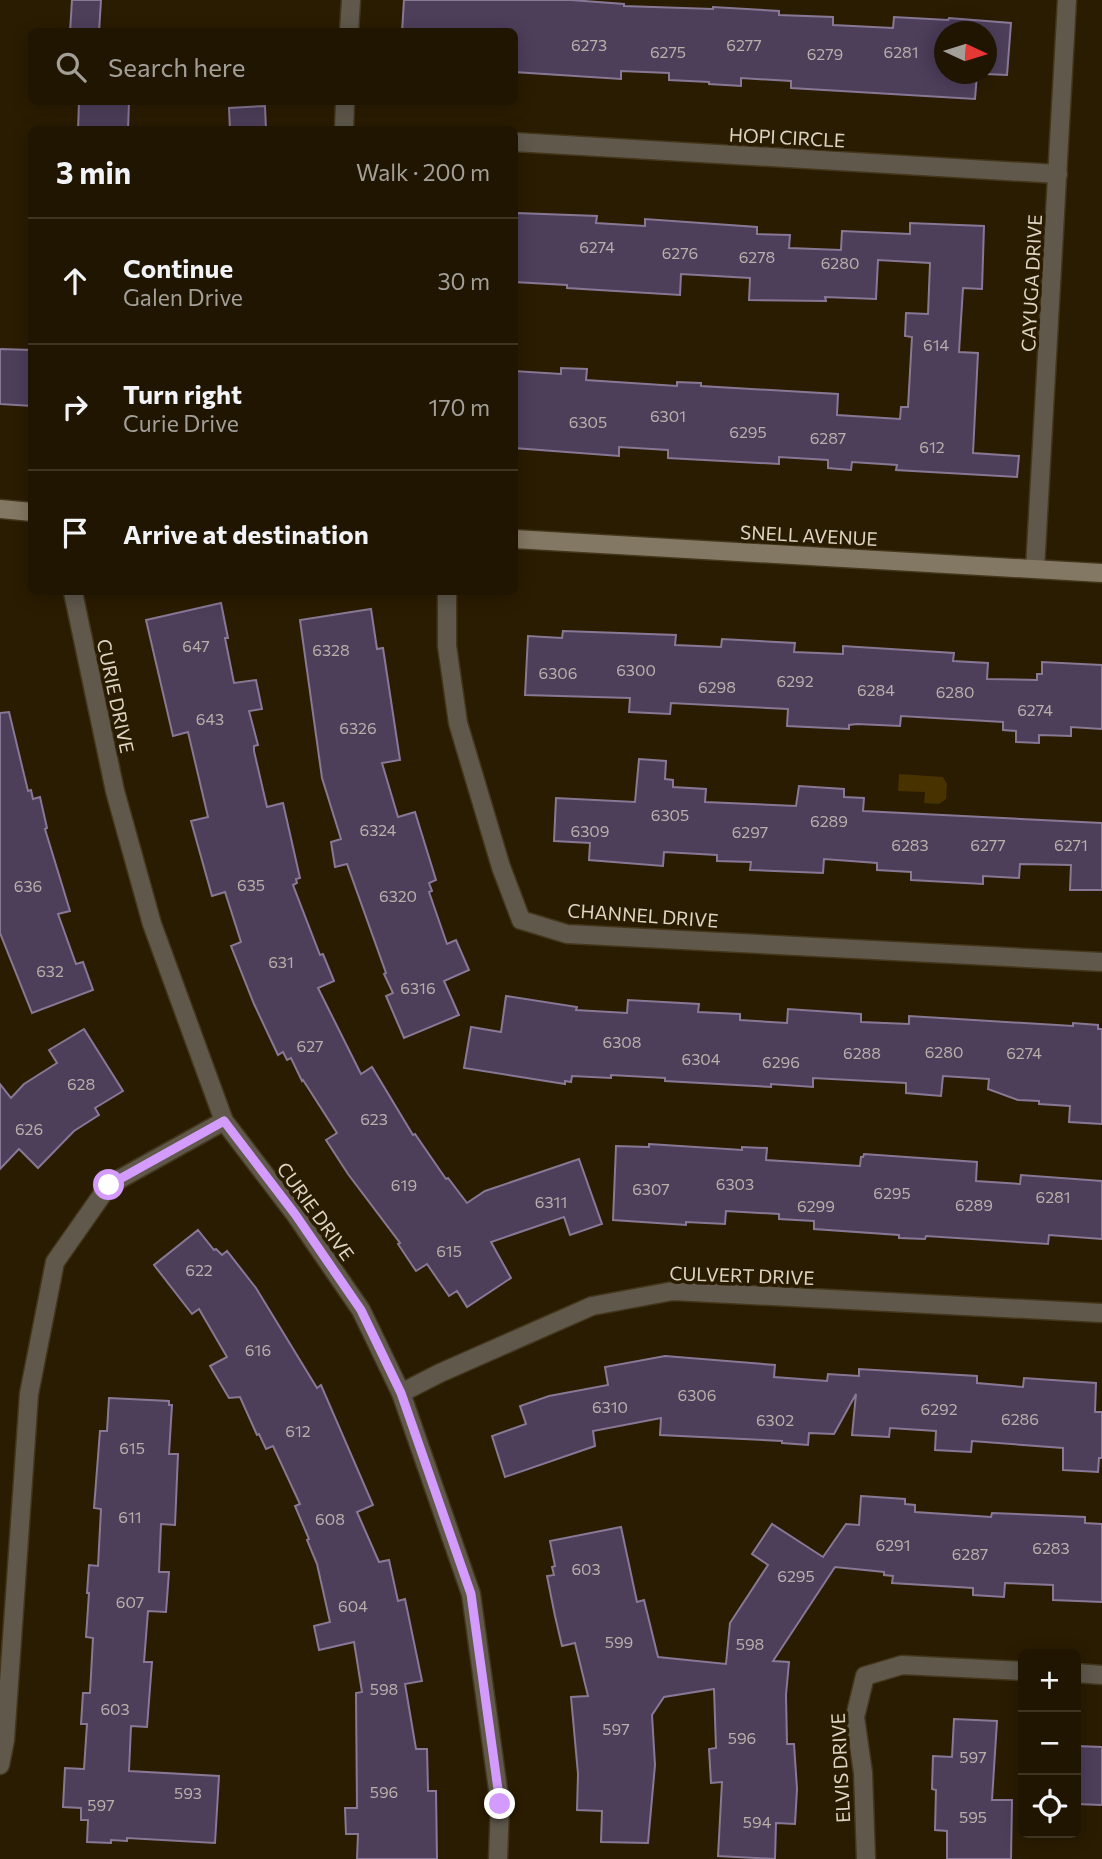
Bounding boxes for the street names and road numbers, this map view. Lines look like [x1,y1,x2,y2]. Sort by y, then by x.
street label: HOPI CIRCLE [728,122,846,152]
street label: CAYUGA DRIVE [1016,214,1046,352]
street label: SNELL AVENUE [740,520,878,550]
street label: CURIE DRIVE [93,637,139,755]
street label: CHANNEL DRIVE [567,898,719,932]
street label: CURIE DRIVE [273,1157,359,1265]
street label: CULVERT DRIVE [669,1261,815,1289]
street label: ELVIS DRIVE [826,1712,854,1824]

